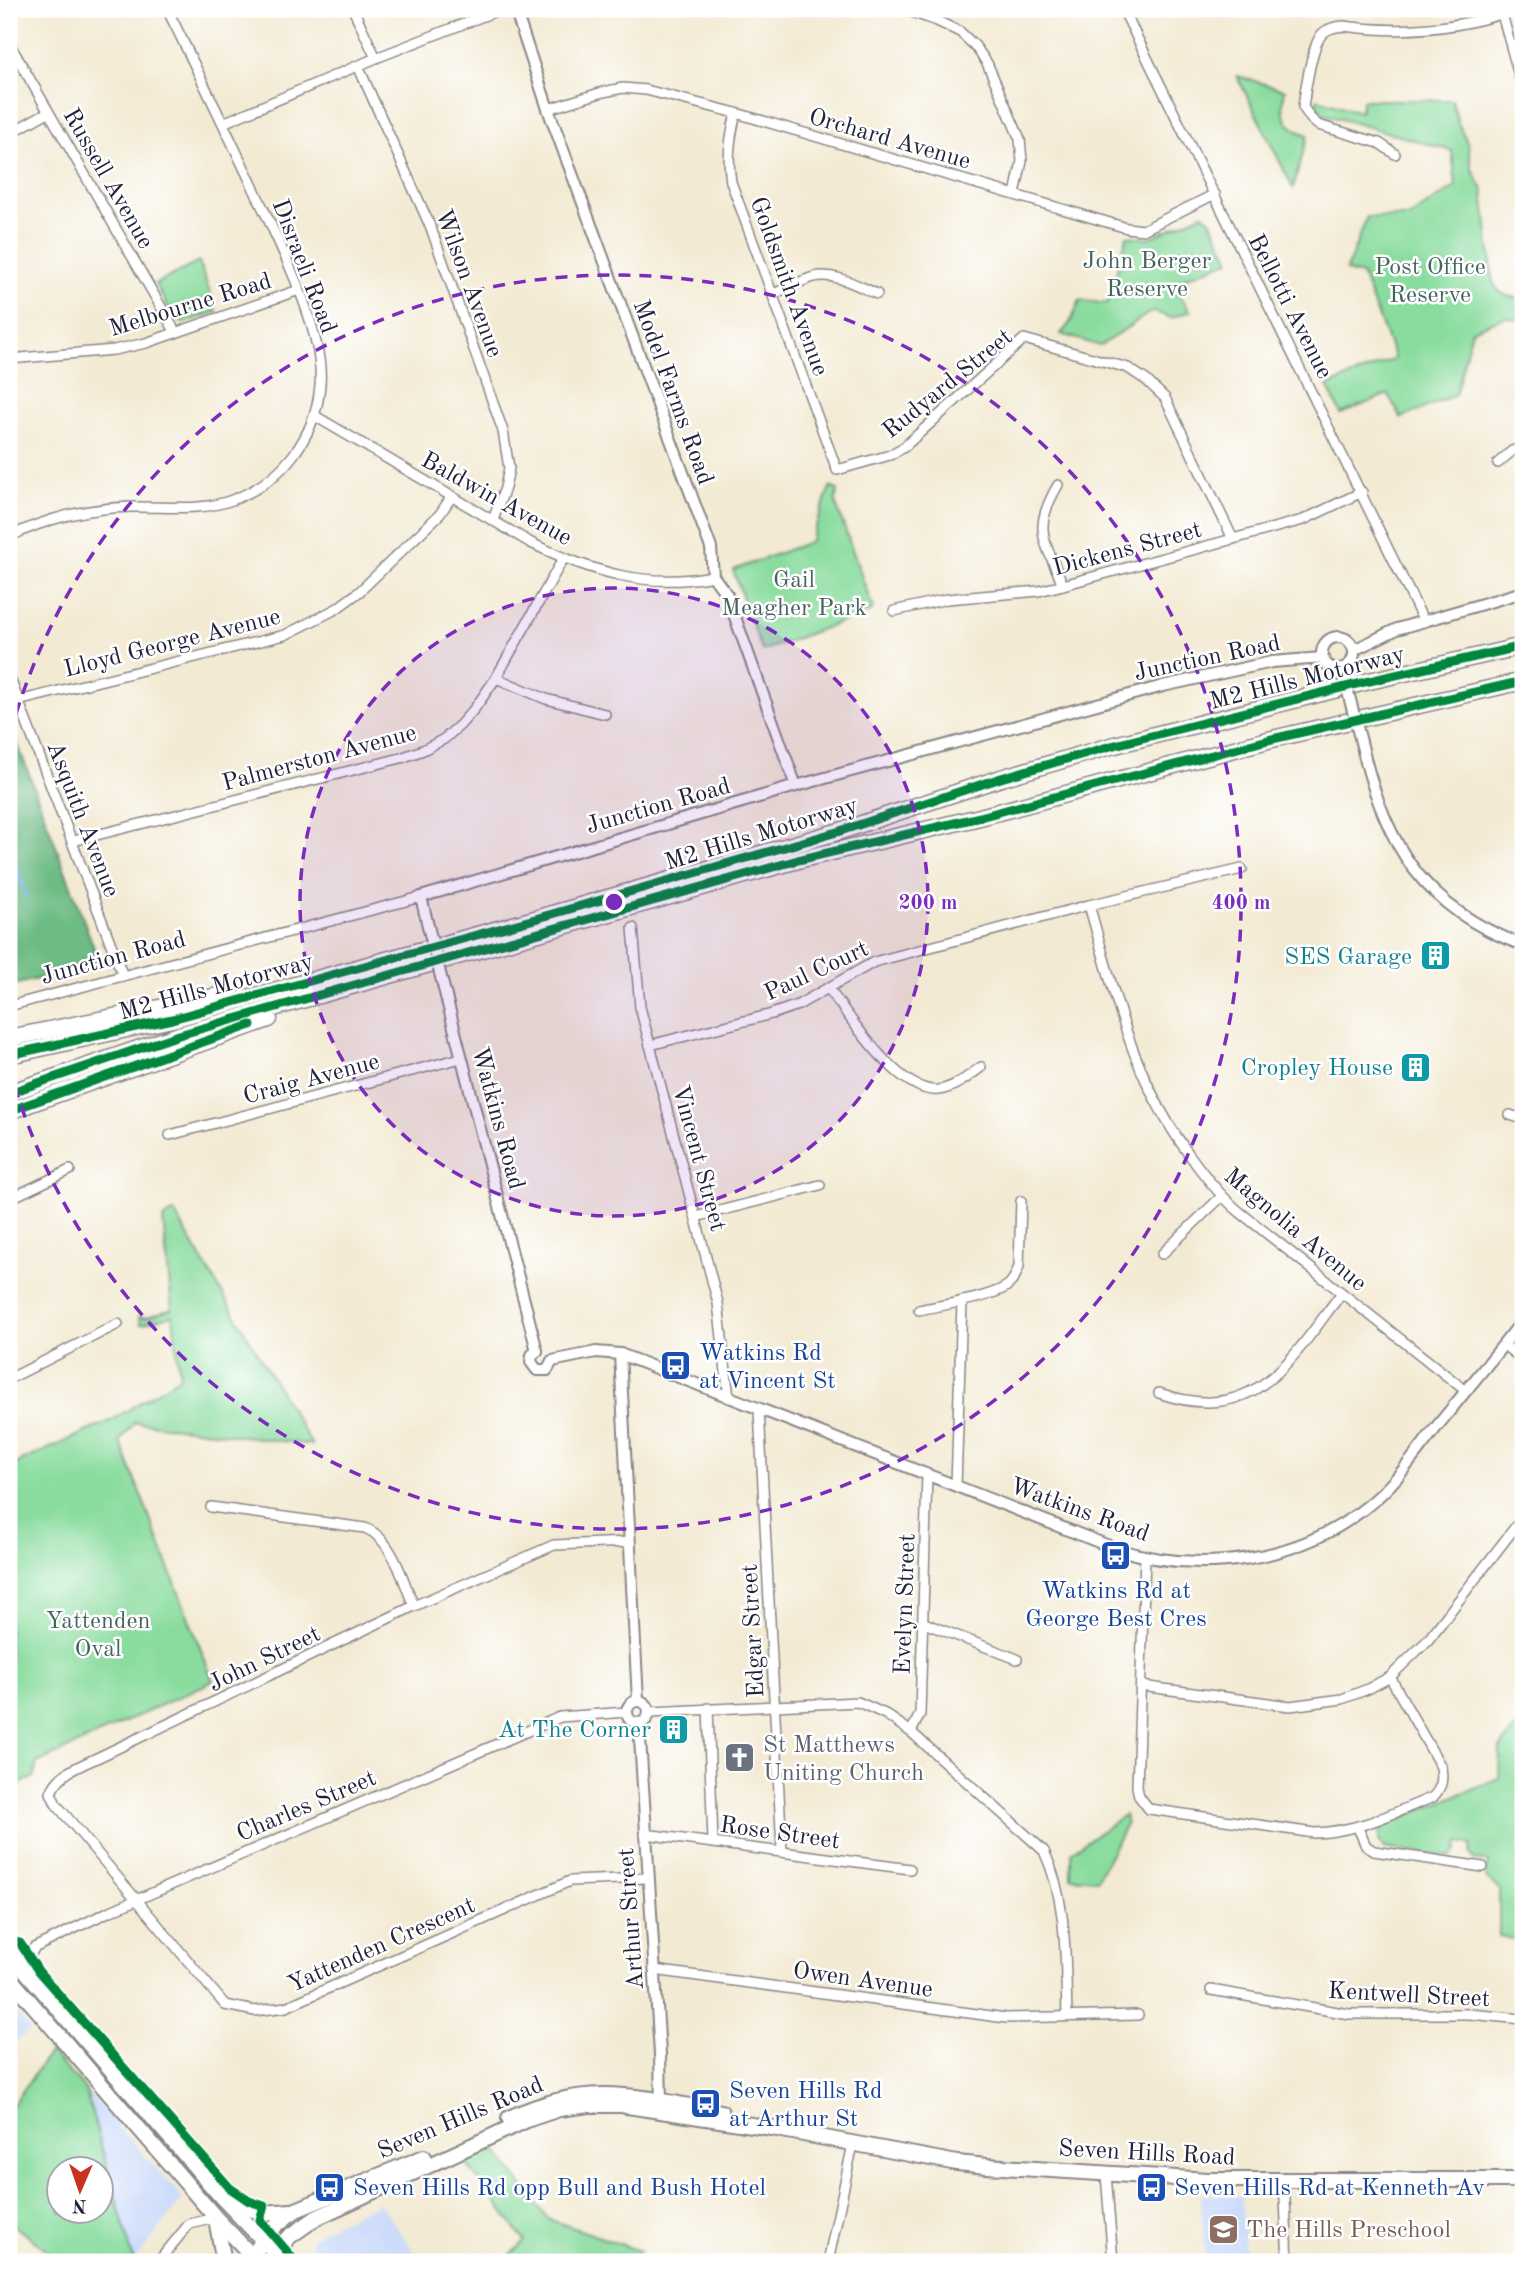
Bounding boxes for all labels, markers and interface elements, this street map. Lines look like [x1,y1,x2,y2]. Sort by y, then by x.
street label: Russell Avenue [57,105,157,253]
street label: Orchard Avenue [806,105,973,175]
street label: Goldsmith Avenue [745,194,832,379]
street label: Disraeli Road [267,196,340,337]
street label: Wilson Avenue [430,206,506,361]
street label: Bellotti Avenue [1243,231,1336,383]
park label: John Berger Reserve [1083,250,1212,302]
park label: Post Office Reserve [1374,256,1486,308]
street label: Melbourne Road [106,270,275,342]
street label: Model Farms Road [628,297,717,488]
street label: Rudyard Street [879,325,1018,444]
street label: Baldwin Avenue [417,448,576,551]
street label: Dickens Street [1051,519,1204,581]
park label: Gail Meagher Park [721,569,867,621]
street label: Lloyd George Avenue [62,605,283,682]
street label: Junction Road [1132,632,1283,686]
street label: M2 Hills Motorway [1207,643,1408,715]
street label: Palmerston Avenue [220,721,419,796]
street label: Asquith Avenue [41,739,123,901]
street label: Junction Road [584,775,734,839]
street label: M2 Hills Motorway [662,794,861,876]
centre of rings [602,890,626,914]
text: 200 m [898,893,958,914]
text: 400 m [1211,893,1271,914]
street label: Junction Road [38,928,189,990]
street label: Paul Court [761,937,873,1006]
building icon: SES Garage [1418,939,1452,973]
place label: SES Garage [1284,946,1412,970]
street label: M2 Hills Motorway [117,950,317,1025]
street label: Watkins Road [467,1045,528,1192]
street label: Craig Avenue [241,1050,382,1110]
building icon: Cropley House [1399,1050,1433,1084]
place label: Cropley House [1241,1057,1393,1081]
street label: Vincent Street [667,1083,729,1234]
street label: Magnolia Avenue [1219,1164,1370,1297]
place label: Watkins Rd at Vincent St [699,1342,836,1394]
bus stop icon: Watkins Rd at Vincent St [659,1349,693,1383]
street label: Watkins Road [1006,1475,1152,1547]
street label: Evelyn Street [892,1533,920,1675]
bus stop icon: Watkins Rd at George Best Cres [1099,1539,1133,1573]
street label: Edgar Street [739,1563,769,1698]
place label: Watkins Rd at George Best Cres [1025,1580,1207,1632]
park label: Yattenden Oval [45,1610,151,1662]
street label: John Street [205,1622,325,1697]
building icon: At The Corner [657,1712,691,1746]
place label: At The Corner [498,1719,651,1743]
place label: St Matthews Uniting Church [763,1734,924,1786]
church icon: St Matthews Uniting Church [723,1741,757,1775]
street label: Charles Street [233,1767,380,1847]
street label: Rose Street [718,1814,841,1854]
street label: Arthur Street [615,1847,649,1991]
street label: Yattenden Crescent [285,1894,479,1998]
street label: Owen Avenue [791,1959,934,2003]
street label: Kentwell Street [1327,1980,1491,2012]
street label: Seven Hills Road [375,2073,547,2165]
place label: Seven Hills Rd at Arthur St [729,2080,882,2132]
bus stop icon: Seven Hills Rd at Arthur St [689,2087,723,2121]
street label: Seven Hills Road [1058,2137,1236,2171]
north arrow [46,2156,116,2226]
bus stop icon: Seven Hills Rd opp Bull and Bush Hotel [313,2170,347,2204]
bus stop icon: Seven Hills Rd at Kenneth Av [1134,2170,1168,2204]
place label: Seven Hills Rd opp Bull and Bush Hotel [353,2177,766,2201]
place label: Seven Hills Rd at Kenneth Av [1174,2177,1485,2201]
text: N [71,2195,87,2214]
school or university icon: The Hills Preschool [1206,2212,1240,2246]
place label: The Hills Preschool [1246,2219,1451,2243]

